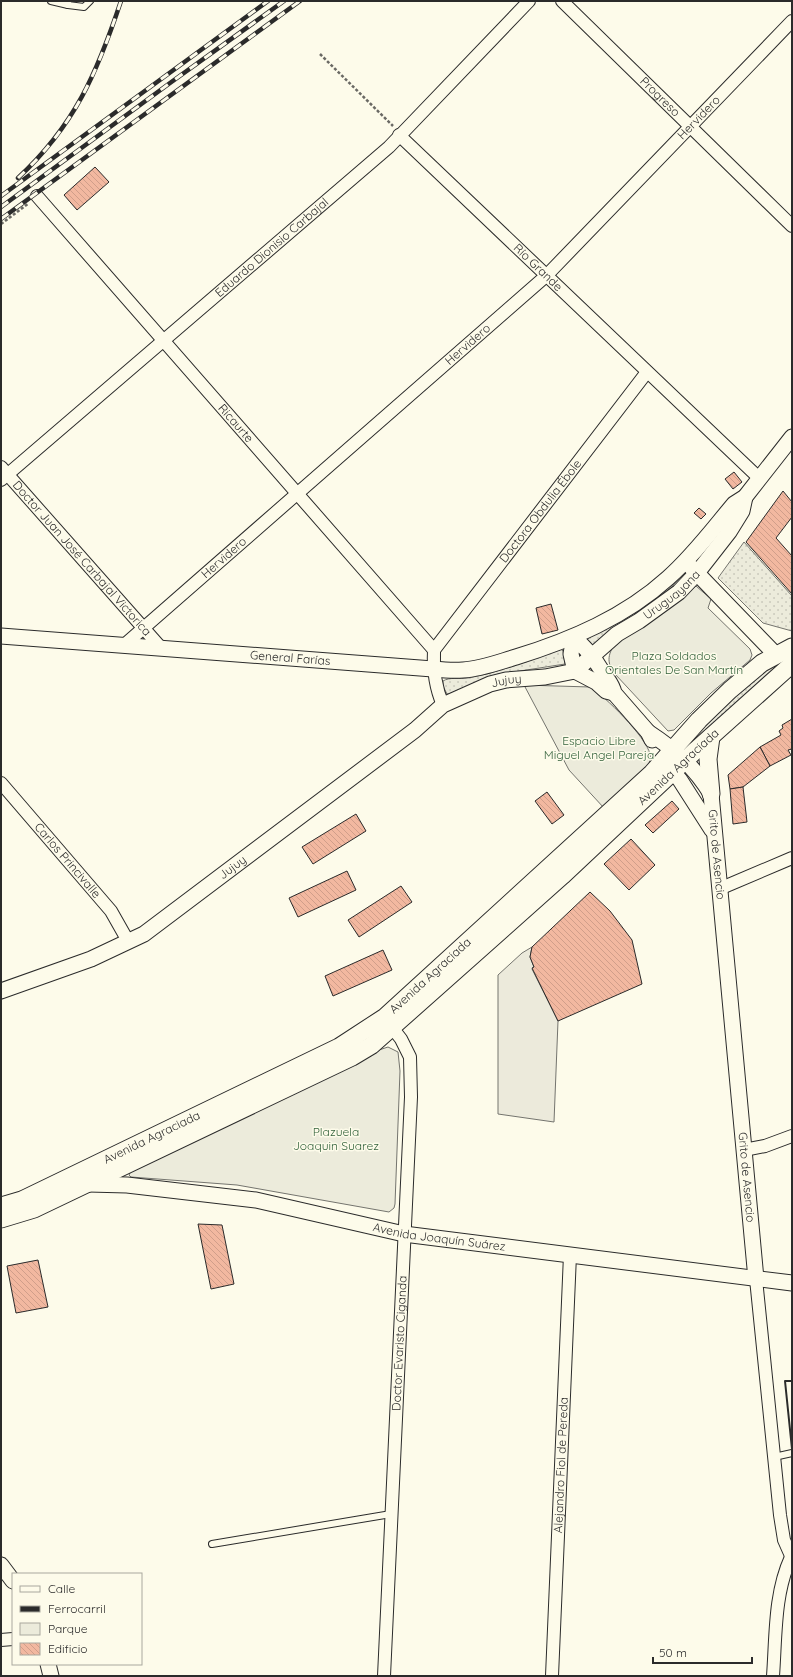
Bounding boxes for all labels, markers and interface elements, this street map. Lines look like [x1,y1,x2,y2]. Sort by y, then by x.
street label: Progreso [637,73,684,119]
street label: Hervidero [674,92,723,142]
street label: Eduardo Dionisio Carbajal [212,194,331,300]
street label: Río Grande [511,240,566,294]
street label: Hervidero [442,320,493,368]
street label: Ricaurte [215,401,257,446]
street label: Doctora Obdulia Ébole [496,456,584,565]
street label: Doctor Juan José Carbajal Victorica [10,477,155,639]
street label: Hervidero [198,534,249,581]
street label: Uruguayana [640,567,703,623]
street label: General Farías [249,647,331,668]
park label: Plaza Soldados Orientales De San Martín [605,648,743,677]
street label: Jujuy [489,671,522,690]
street label: Avenida Agraciada [634,725,722,808]
park label: Espacio Libre Miguel Angel Pareja [544,733,654,762]
street label: Grito de Asencio [705,809,729,900]
street label: Carlos Princivalle [31,819,104,901]
street label: Jujuy [216,852,249,882]
street label: Avenida Agraciada [386,934,474,1016]
street label: Avenida Agraciada [101,1107,202,1167]
park label: Plazuela Joaquin Suarez [293,1124,379,1153]
street label: Grito de Asencio [735,1131,759,1223]
street label: Avenida Joaquín Suárez [372,1219,507,1254]
street label: Doctor Evaristo Ciganda [388,1275,410,1411]
street label: Alejandro Fiol de Pereda [550,1397,571,1534]
legend [12,1573,142,1665]
text: Calle [48,1581,76,1596]
text: Ferrocarril [48,1601,106,1616]
text: Parque [48,1621,88,1636]
scale bar [653,1639,752,1665]
text: Edificio [48,1641,88,1656]
text: 50 m [659,1645,687,1660]

